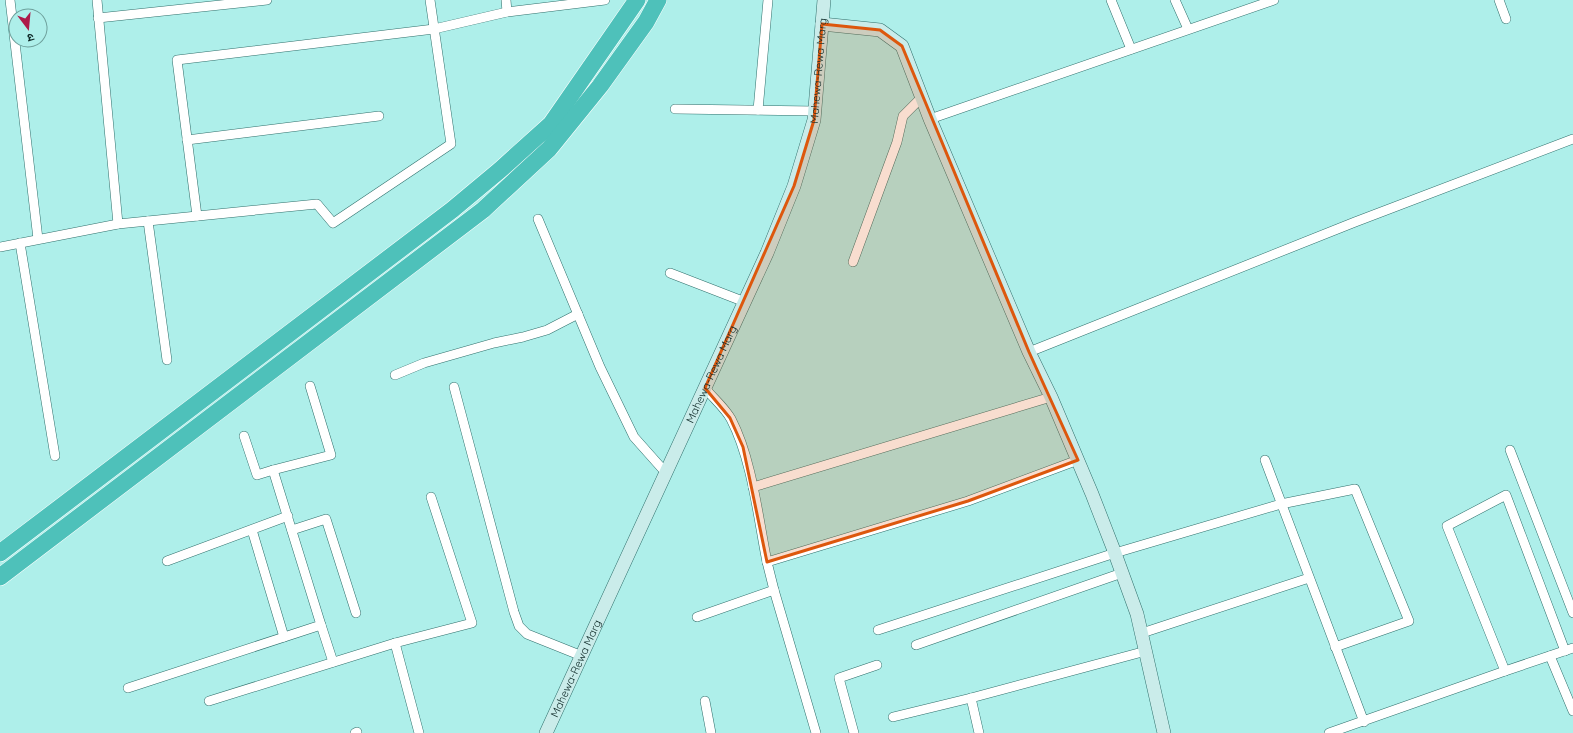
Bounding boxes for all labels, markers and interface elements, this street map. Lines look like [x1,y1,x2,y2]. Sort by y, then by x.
north arrow [8,8,48,48]
street label: Mahewa-Rewa Marg [807,17,829,124]
text: उ [25,30,36,45]
street label: Mahewa-Rewa Marg [683,323,740,425]
street label: Mahewa-Rewa Marg [547,618,604,720]

